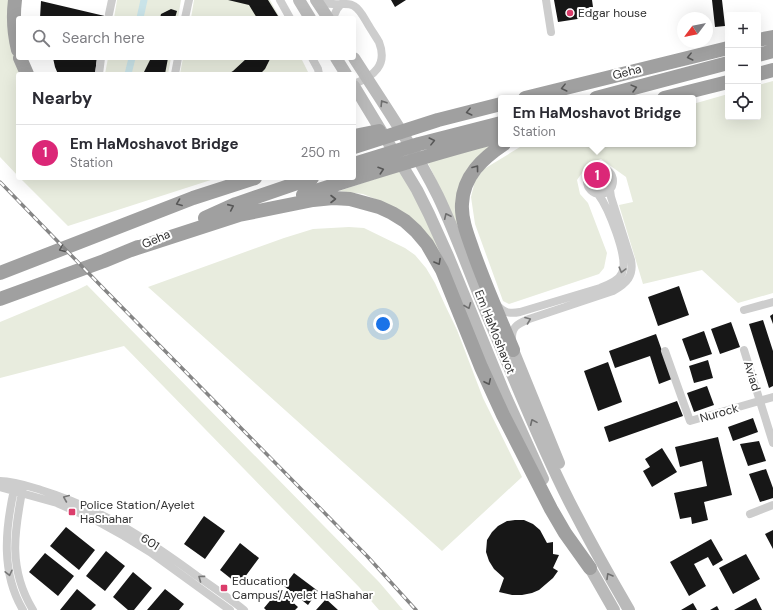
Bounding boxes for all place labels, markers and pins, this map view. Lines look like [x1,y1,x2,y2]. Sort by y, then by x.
place label: Edgar house [578,5,647,21]
marker: Edgar house [565,8,575,18]
pin: 1 [584,160,610,190]
place label: Police Station/Ayelet HaShahar [80,497,195,527]
marker: Police Station/Ayelet HaShahar [67,507,77,517]
place label: Education Campus/Ayelet HaShahar [232,573,374,603]
marker: Education Campus/Ayelet HaShahar [219,583,229,593]

